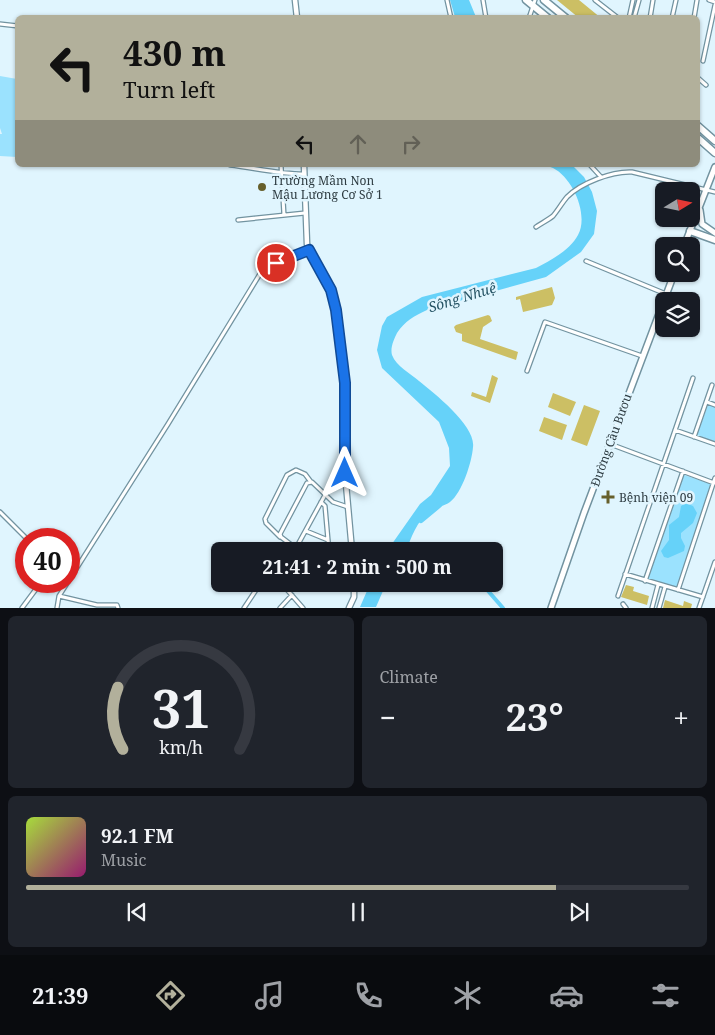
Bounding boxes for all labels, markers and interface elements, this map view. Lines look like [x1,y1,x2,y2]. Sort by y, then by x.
text: 430 m [123,29,226,76]
icon: left [40,35,105,100]
text: Turn left [123,74,215,104]
icon: left [291,130,319,158]
icon: ahead [344,130,372,158]
icon: right [397,130,425,158]
place label: Trường Mầm Non Mậu Lương Cơ Sở 1 [272,172,383,203]
marker: Trường Mầm Non Mậu Lương Cơ Sở 1 [256,181,268,193]
north arrow [655,182,700,228]
map controls [655,182,700,337]
button: search [655,237,700,282]
pin [255,242,297,284]
icon: arrive [262,249,290,277]
water label: Sông Nhuệ [426,278,498,316]
button: layers [655,292,700,337]
street label: Đường Cầu Bươu [586,391,636,489]
position arrow [318,446,370,498]
place label: Bệnh viện 09 [619,489,693,506]
marker: Bệnh viện 09 [601,490,615,504]
speed limit sign: 40 [15,528,80,593]
text: 21:41 · 2 min · 500 m [262,554,452,580]
text: Climate [380,666,438,688]
text: 31 [151,672,210,743]
text: 23° [505,690,564,742]
text: − [380,698,396,736]
text: + [673,698,689,736]
text: km/h [159,735,203,759]
text: 92.1 FM [101,823,174,849]
text: Music [101,849,146,871]
icon: previous [123,898,151,926]
icon: pause [344,898,372,926]
icon: next [565,898,593,926]
icon: directions [153,978,188,1013]
icon: music [252,978,287,1013]
icon: phone [351,978,386,1013]
icon: climate [450,978,485,1013]
icon: car [549,978,584,1013]
icon: filters [648,978,683,1013]
text: 21:39 [32,980,88,1010]

